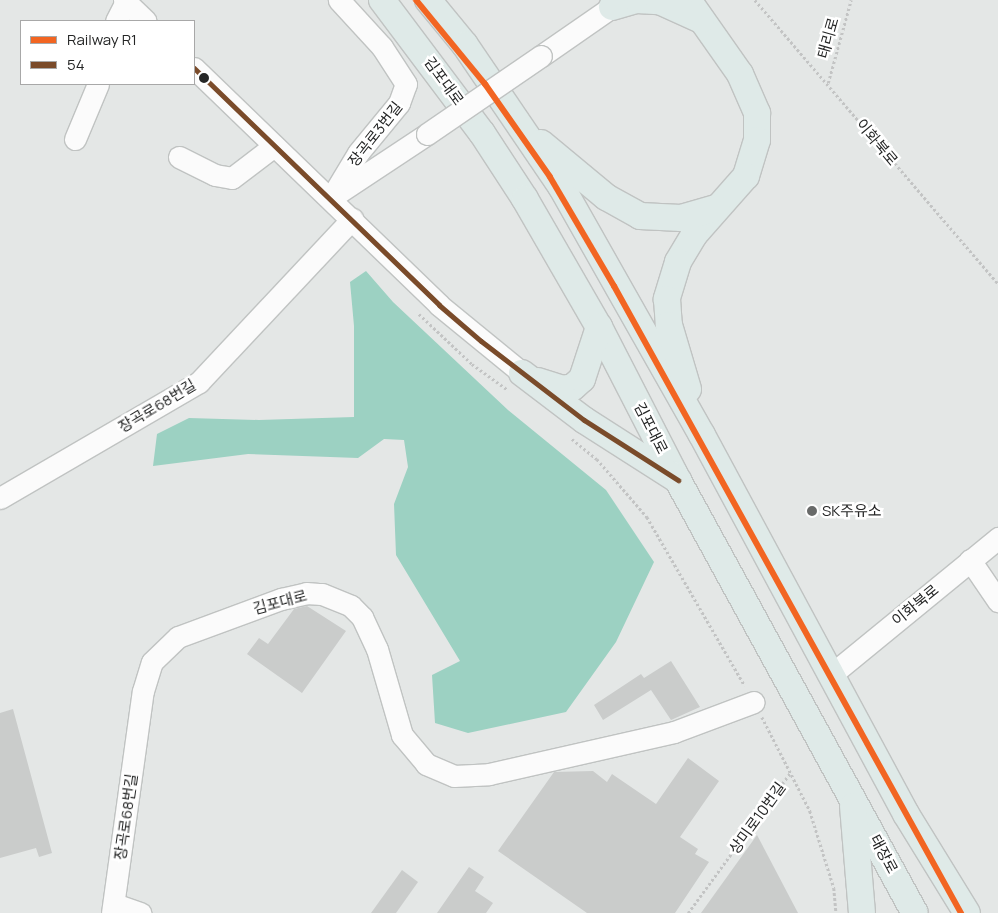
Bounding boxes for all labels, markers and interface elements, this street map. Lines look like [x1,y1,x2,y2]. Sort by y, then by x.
street label: 태리로 [814,16,842,60]
legend [20,20,195,85]
text: Railway R1 [67,29,137,50]
street label: 김포대로 [420,53,468,109]
text: 54 [67,54,85,75]
unlabelled marker [199,73,209,83]
street label: 장곡로3번길 [344,98,406,170]
street label: 이화북로 [852,115,902,169]
street label: 장곡로68번길 [115,376,199,436]
street label: 김포대로 [630,399,672,457]
place label: SK주유소 [822,502,882,520]
marker: SK주유소 [806,505,818,517]
street label: 이화북로 [888,581,942,629]
street label: 김포대로 [251,586,309,618]
street label: 장곡로68번길 [111,773,141,861]
street label: 상미로10번길 [725,779,789,857]
street label: 태장로 [866,831,902,877]

